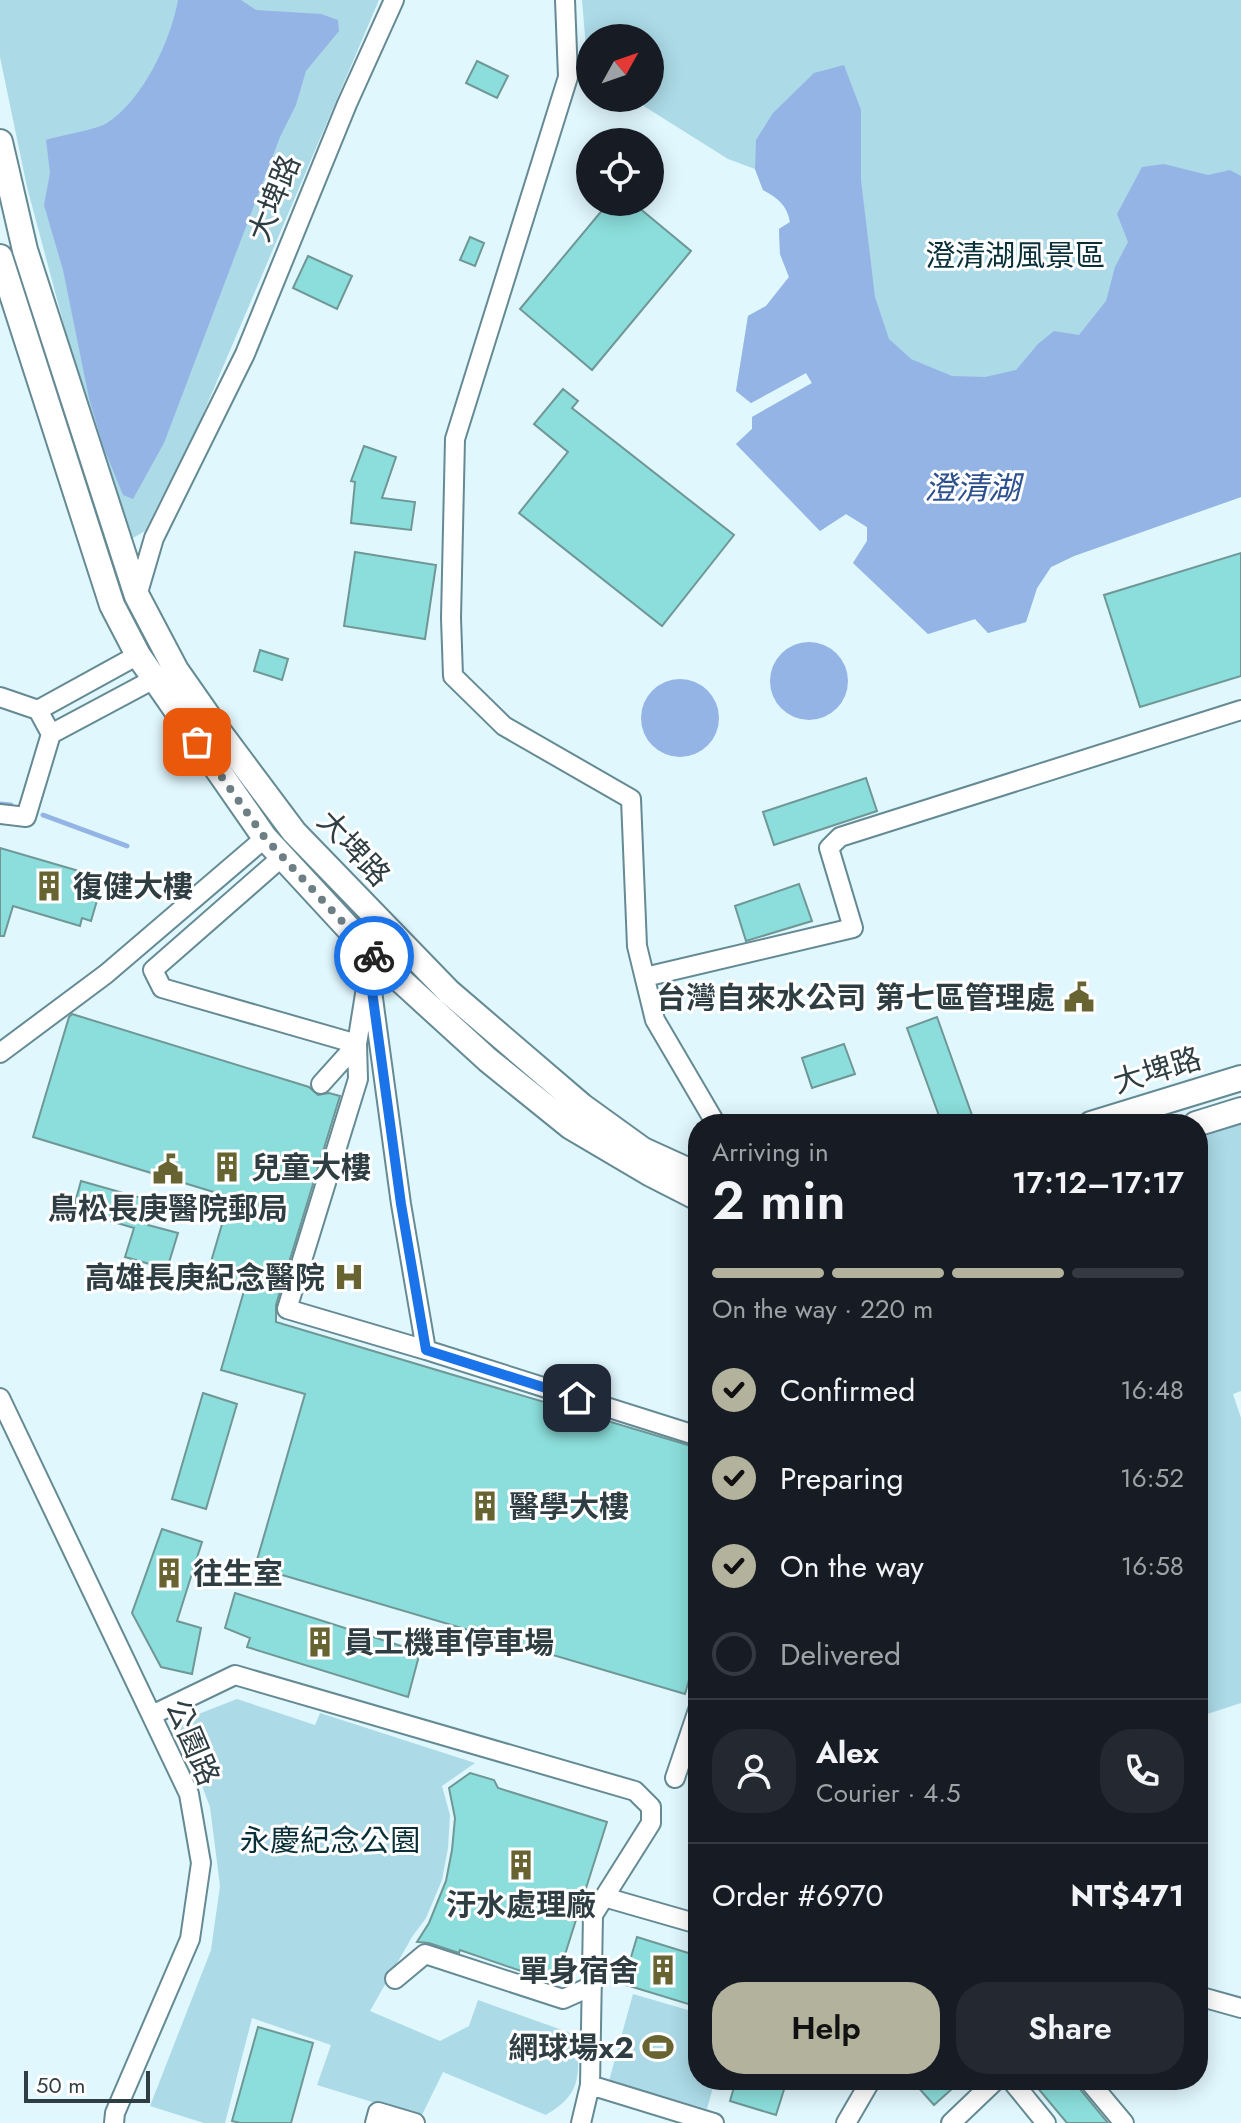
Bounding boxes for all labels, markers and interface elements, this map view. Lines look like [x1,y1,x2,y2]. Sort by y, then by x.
north arrow [576,24,664,112]
map controls [576,24,664,216]
button: locate [576,128,664,216]
street label: 大埤路 [237,148,311,248]
park label: 澄清湖風景區 [925,234,1105,277]
water label: 澄清湖 [924,465,1025,511]
pin [163,708,231,776]
icon: bag [175,720,219,764]
street label: 大埤路 [308,800,400,896]
place label: 復健大樓 [73,865,193,908]
building icon: 復健大樓 [32,869,66,903]
courier [334,916,414,996]
icon: bike [352,934,396,978]
place label: 台灣自來水公司 第七區管理處 [656,976,1055,1019]
public building icon: 台灣自來水公司 第七區管理處 [1062,980,1096,1014]
street label: 大埤路 [1108,1036,1206,1104]
text: Arriving in [712,1133,829,1171]
place label: 兒童大樓 [251,1146,371,1189]
building icon: 兒童大樓 [210,1150,244,1184]
public building icon: 鳥松長庚醫院郵局 [151,1152,185,1186]
text: 17:12–17:17 [1012,1161,1184,1204]
text: 2 min [712,1163,845,1239]
place label: 鳥松長庚醫院郵局 [48,1187,288,1230]
place label: 高雄長庚紀念醫院 [85,1256,325,1299]
hospital icon: 高雄長庚紀念醫院 [332,1260,366,1294]
text: On the way · 220 m [712,1290,933,1328]
pin [543,1364,611,1432]
icon: check [712,1368,756,1412]
text: Confirmed [780,1369,915,1412]
text: 16:48 [1120,1371,1184,1409]
icon: home [555,1376,599,1420]
icon: check [712,1456,756,1500]
text: Preparing [780,1457,904,1500]
text: 16:52 [1120,1459,1184,1497]
place label: 醫學大樓 [509,1485,629,1528]
building icon: 醫學大樓 [468,1489,502,1523]
icon: check [712,1544,756,1588]
text: On the way [780,1545,924,1588]
text: 16:58 [1121,1547,1184,1585]
place label: 往生室 [193,1552,283,1595]
building icon: 往生室 [152,1556,186,1590]
place label: 員工機車停車場 [344,1621,554,1664]
building icon: 員工機車停車場 [303,1625,337,1659]
text: Delivered [780,1633,901,1676]
street label: 公園路 [156,1692,230,1792]
button: person [712,1729,796,1813]
button: phone [1100,1729,1184,1813]
text: Alex [816,1731,879,1774]
text: Courier · 4.5 [816,1774,961,1812]
park label: 永慶紀念公園 [240,1819,420,1862]
building icon: 汙水處理廠 [504,1848,538,1882]
text: Order #6970 [712,1874,883,1917]
text: NT$471 [1070,1874,1184,1917]
place label: 汙水處理廠 [446,1883,596,1926]
place label: 單身宿舍 [519,1949,639,1992]
building icon: 單身宿舍 [646,1953,680,1987]
button: Help [712,1982,940,2074]
button: Share [956,1982,1184,2074]
place label: 網球場x2 [508,2026,634,2069]
sports icon: 網球場x2 [641,2030,675,2064]
scale bar [24,2067,150,2103]
text: 50 m [36,2069,85,2101]

